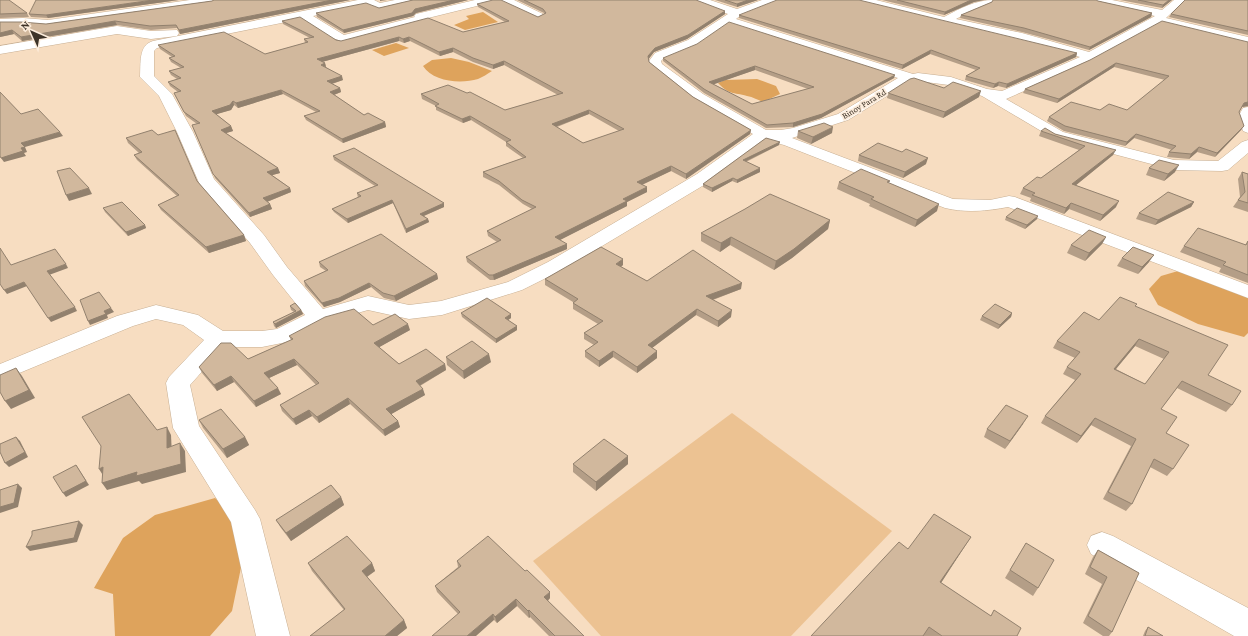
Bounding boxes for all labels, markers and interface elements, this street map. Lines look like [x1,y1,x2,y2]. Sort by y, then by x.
north arrow [12,12,52,52]
text: N [18,18,32,32]
street label: Binoy Para Rd [840,87,888,121]

